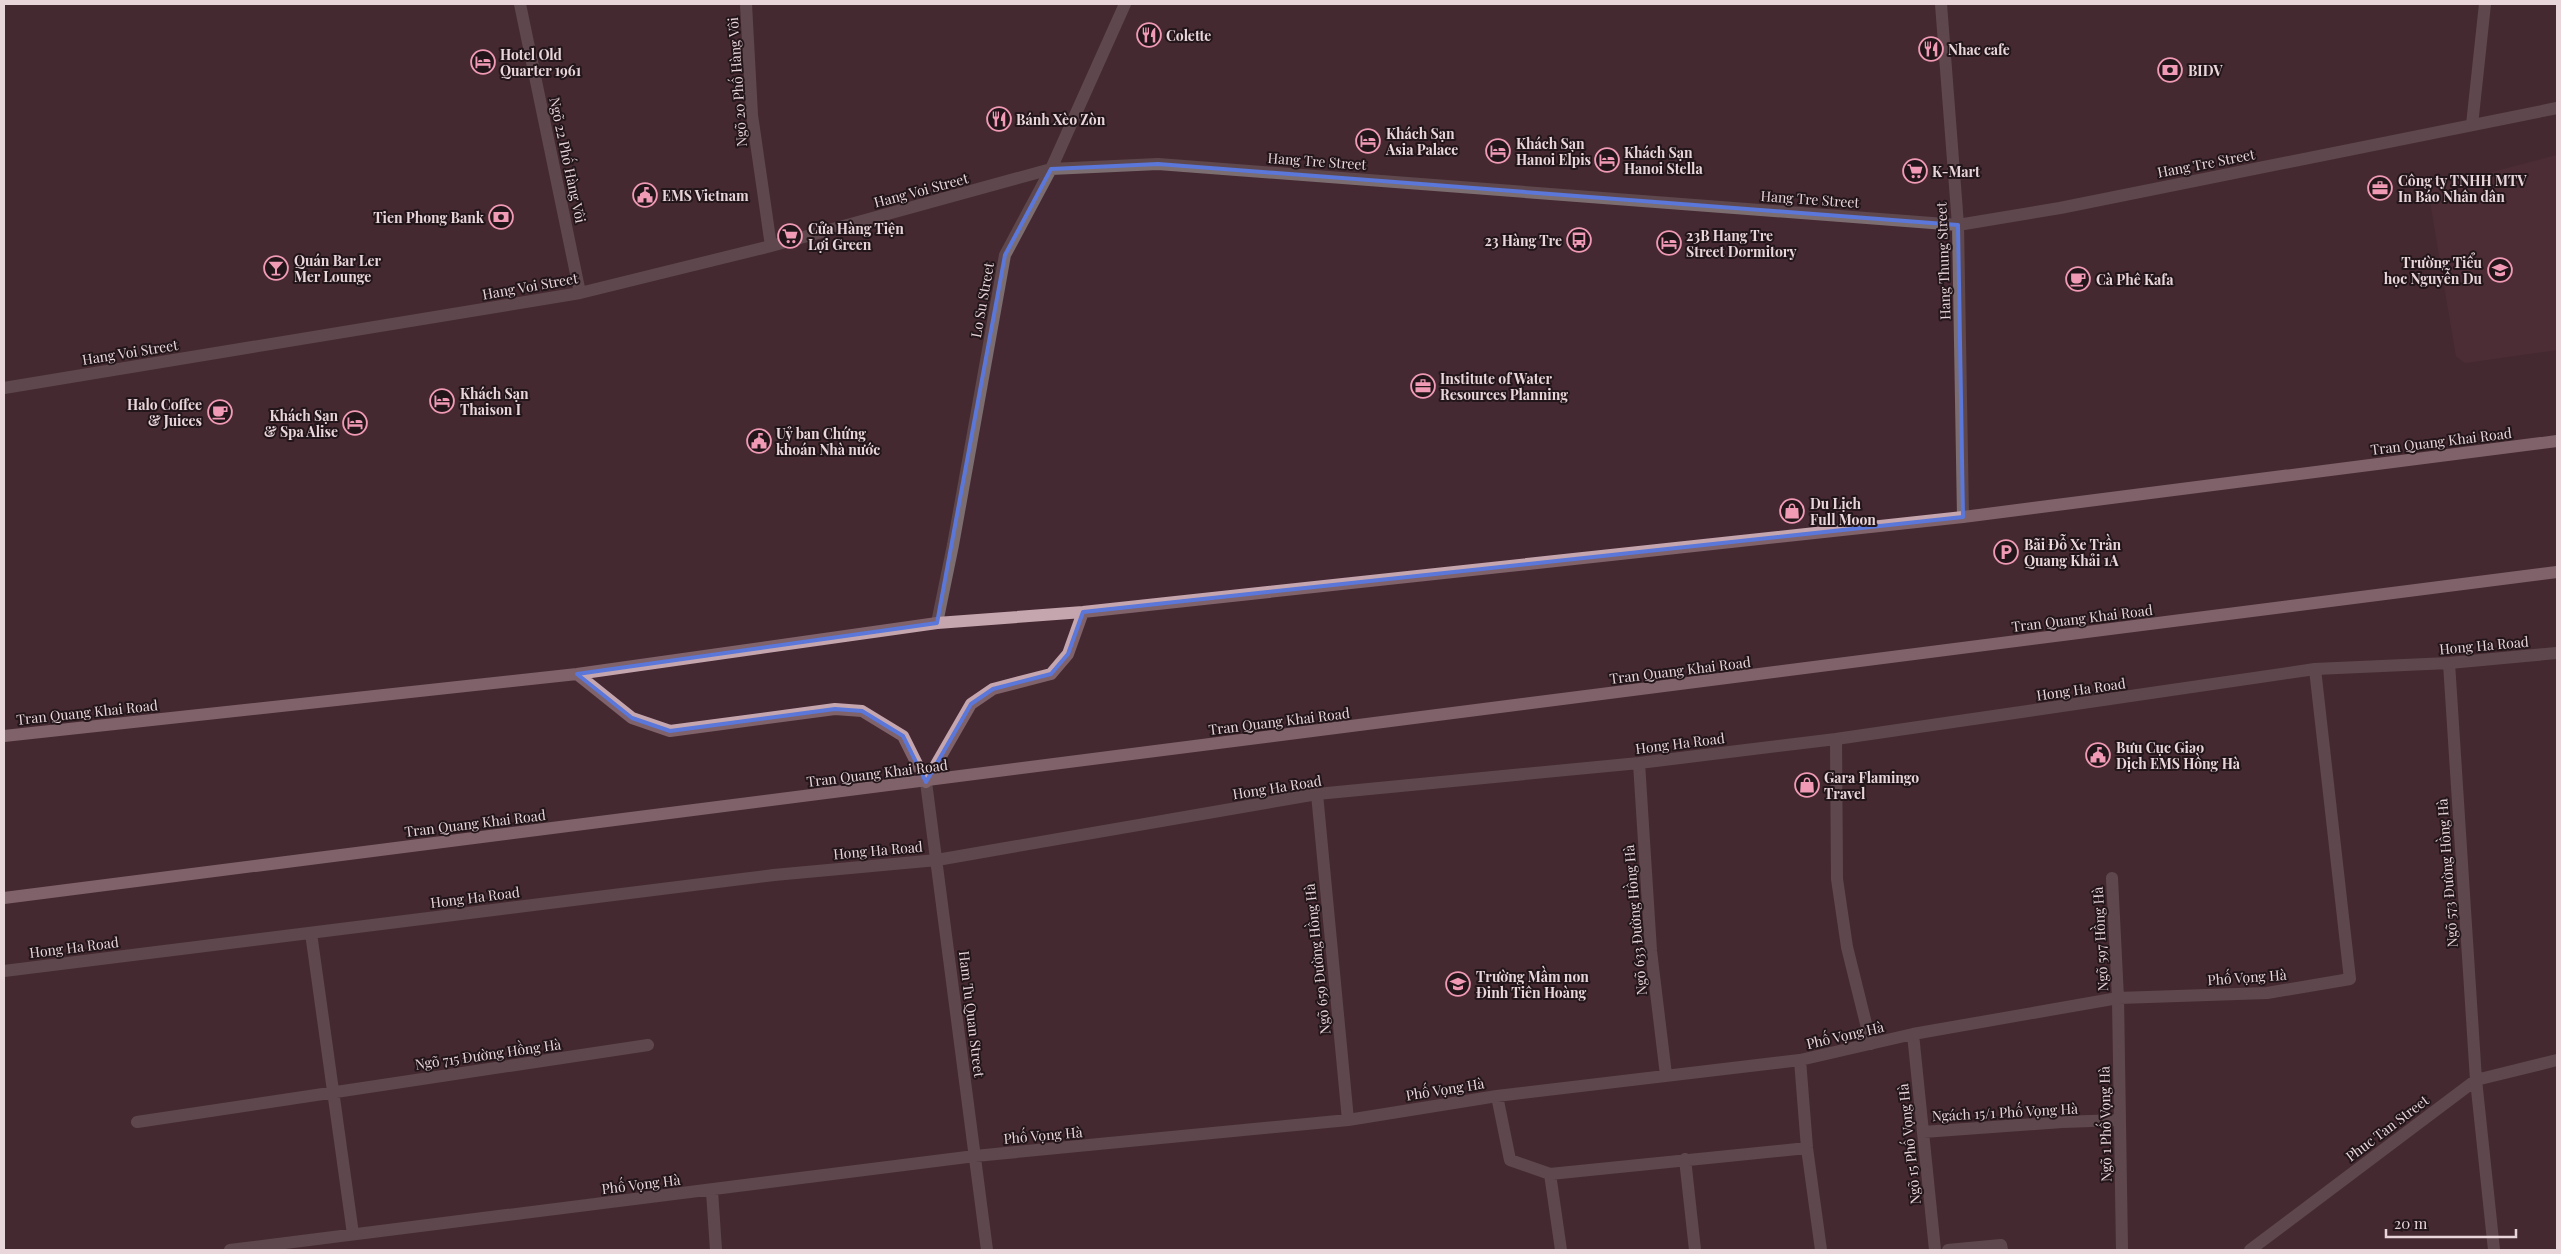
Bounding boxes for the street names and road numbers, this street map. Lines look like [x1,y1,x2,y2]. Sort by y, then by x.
street label: Ngõ 20 Phố Hàng Vôi [721,17,751,148]
street label: Ngõ 22 Phố Hàng Vôi [545,95,593,225]
street label: Hang Tre Street [2156,144,2257,182]
street label: Hang Tre Street [1267,148,1368,174]
street label: Hang Voi Street [872,168,971,212]
street label: Hang Tre Street [1760,186,1861,212]
street label: Hang Thung Street [1931,201,1955,320]
street label: Lo Su Street [966,260,998,339]
street label: Hang Voi Street [481,268,580,304]
street label: Hang Voi Street [81,335,180,369]
street label: Tran Quang Khai Road [2369,423,2513,459]
street label: Tran Quang Khai Road [2010,600,2154,636]
street label: Hong Ha Road [2438,632,2530,658]
street label: Tran Quang Khai Road [1608,652,1752,688]
street label: Hong Ha Road [2035,673,2127,705]
street label: Tran Quang Khai Road [15,695,159,729]
street label: Tran Quang Khai Road [1207,703,1351,739]
street label: Hong Ha Road [1634,728,1726,758]
street label: Tran Quang Khai Road [805,755,949,791]
street label: Hong Ha Road [1231,771,1323,803]
street label: Ngõ 573 Đường Hồng Hà [2430,798,2462,948]
street label: Tran Quang Khai Road [403,805,547,841]
street label: Hong Ha Road [832,837,924,863]
street label: Ngõ 633 Đường Hồng Hà [1617,844,1651,996]
street label: Hong Ha Road [429,882,521,912]
street label: Ngõ 659 Đường Hồng Hà [1298,883,1334,1035]
street label: Ngõ 597 Hồng Hà [2086,886,2112,992]
street label: Hong Ha Road [28,932,120,962]
street label: Ham Tu Quan Street [955,950,989,1079]
street label: Phố Vọng Hà [2207,963,2287,989]
street label: Phố Vọng Hà [1804,1015,1886,1053]
street label: Ngõ 715 Đường Hồng Hà [413,1032,562,1074]
street label: Ngõ 1 Phố Vọng Hà [2092,1066,2116,1182]
street label: Phố Vọng Hà [1404,1071,1486,1105]
street label: Ngõ 15 Phố Vọng Hà [1891,1083,1925,1206]
street label: Phuc Tan Street [2342,1090,2433,1165]
street label: Ngách 15/1 Phố Vọng Hà [1931,1097,2079,1125]
street label: Phố Vọng Hà [1003,1120,1083,1148]
street label: Phố Vọng Hà [600,1168,681,1198]

